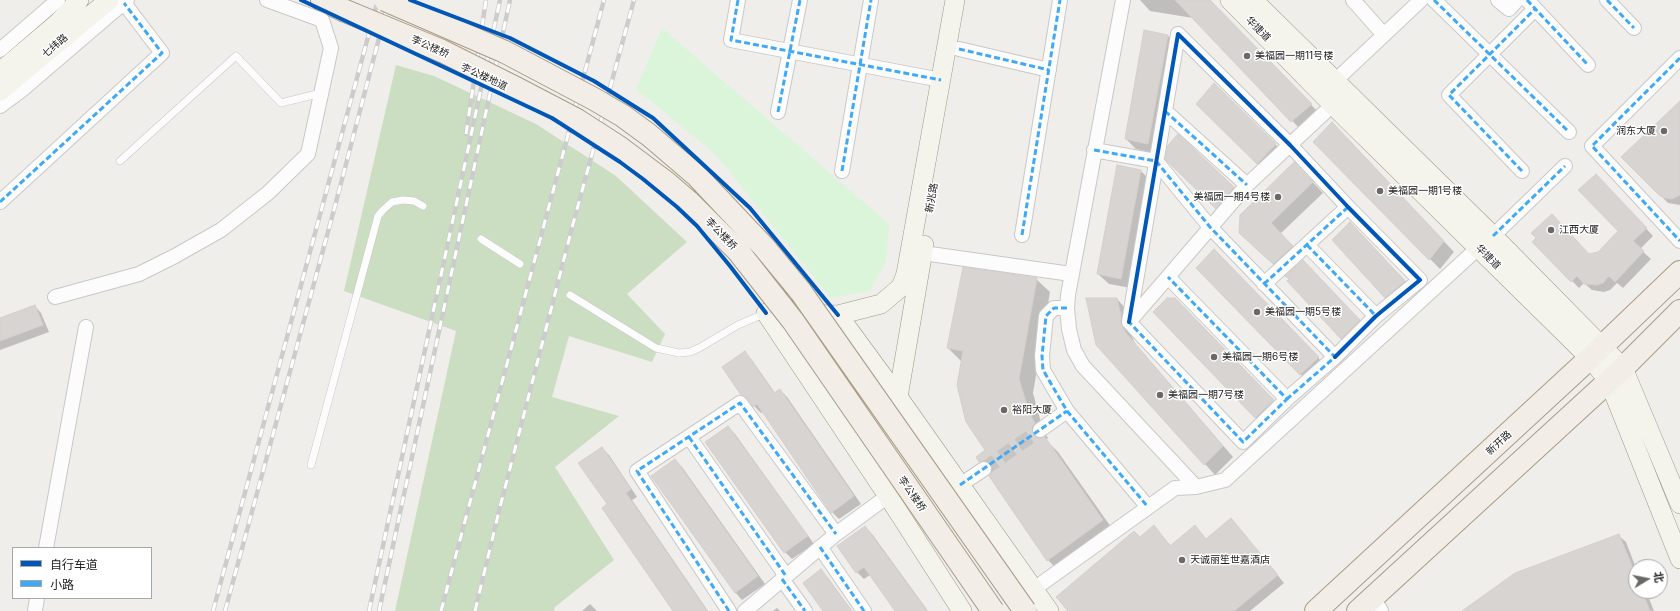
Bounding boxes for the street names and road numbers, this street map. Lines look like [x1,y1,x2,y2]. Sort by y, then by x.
street label: 华捷道 [1243,14,1273,44]
street label: 七纬路 [40,32,70,60]
street label: 李公楼桥 [409,33,451,61]
street label: 李公楼地道 [459,61,509,93]
street label: 新兆路 [923,182,941,214]
street label: 李公楼桥 [703,215,739,253]
street label: 华捷道 [1473,242,1503,272]
street label: 新开路 [1484,428,1514,458]
street label: 李公楼桥 [896,474,928,514]

